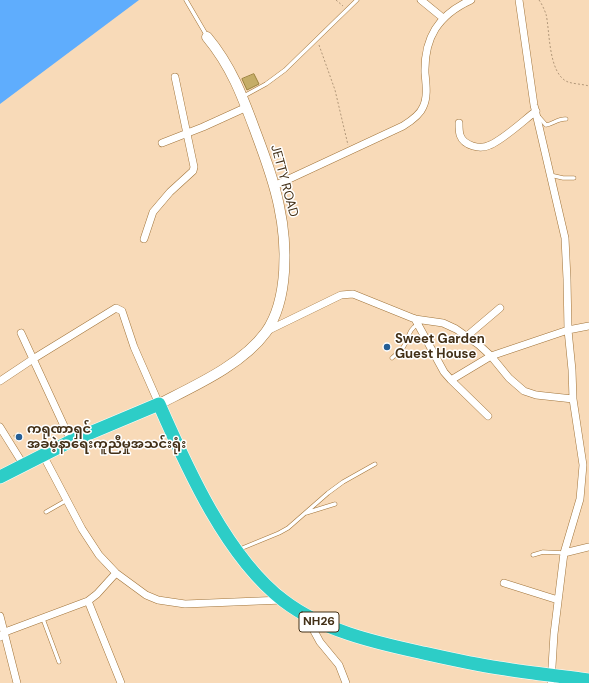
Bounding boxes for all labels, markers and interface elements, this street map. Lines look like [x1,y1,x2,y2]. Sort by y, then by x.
street label: JETTY ROAD [267,143,301,219]
place label: Sweet Garden Guest House [395,332,485,363]
marker: Sweet Garden Guest House [382,342,392,352]
place label: ကရုဏာရှင် အခမဲ့နာရေးကူညီမှုအသင်းရုံး [27,422,186,453]
marker: ကရုဏာရှင် အခမဲ့နာရေးကူညီမှုအသင်းရုံး [14,432,24,442]
road number: NH26 [299,612,339,632]

